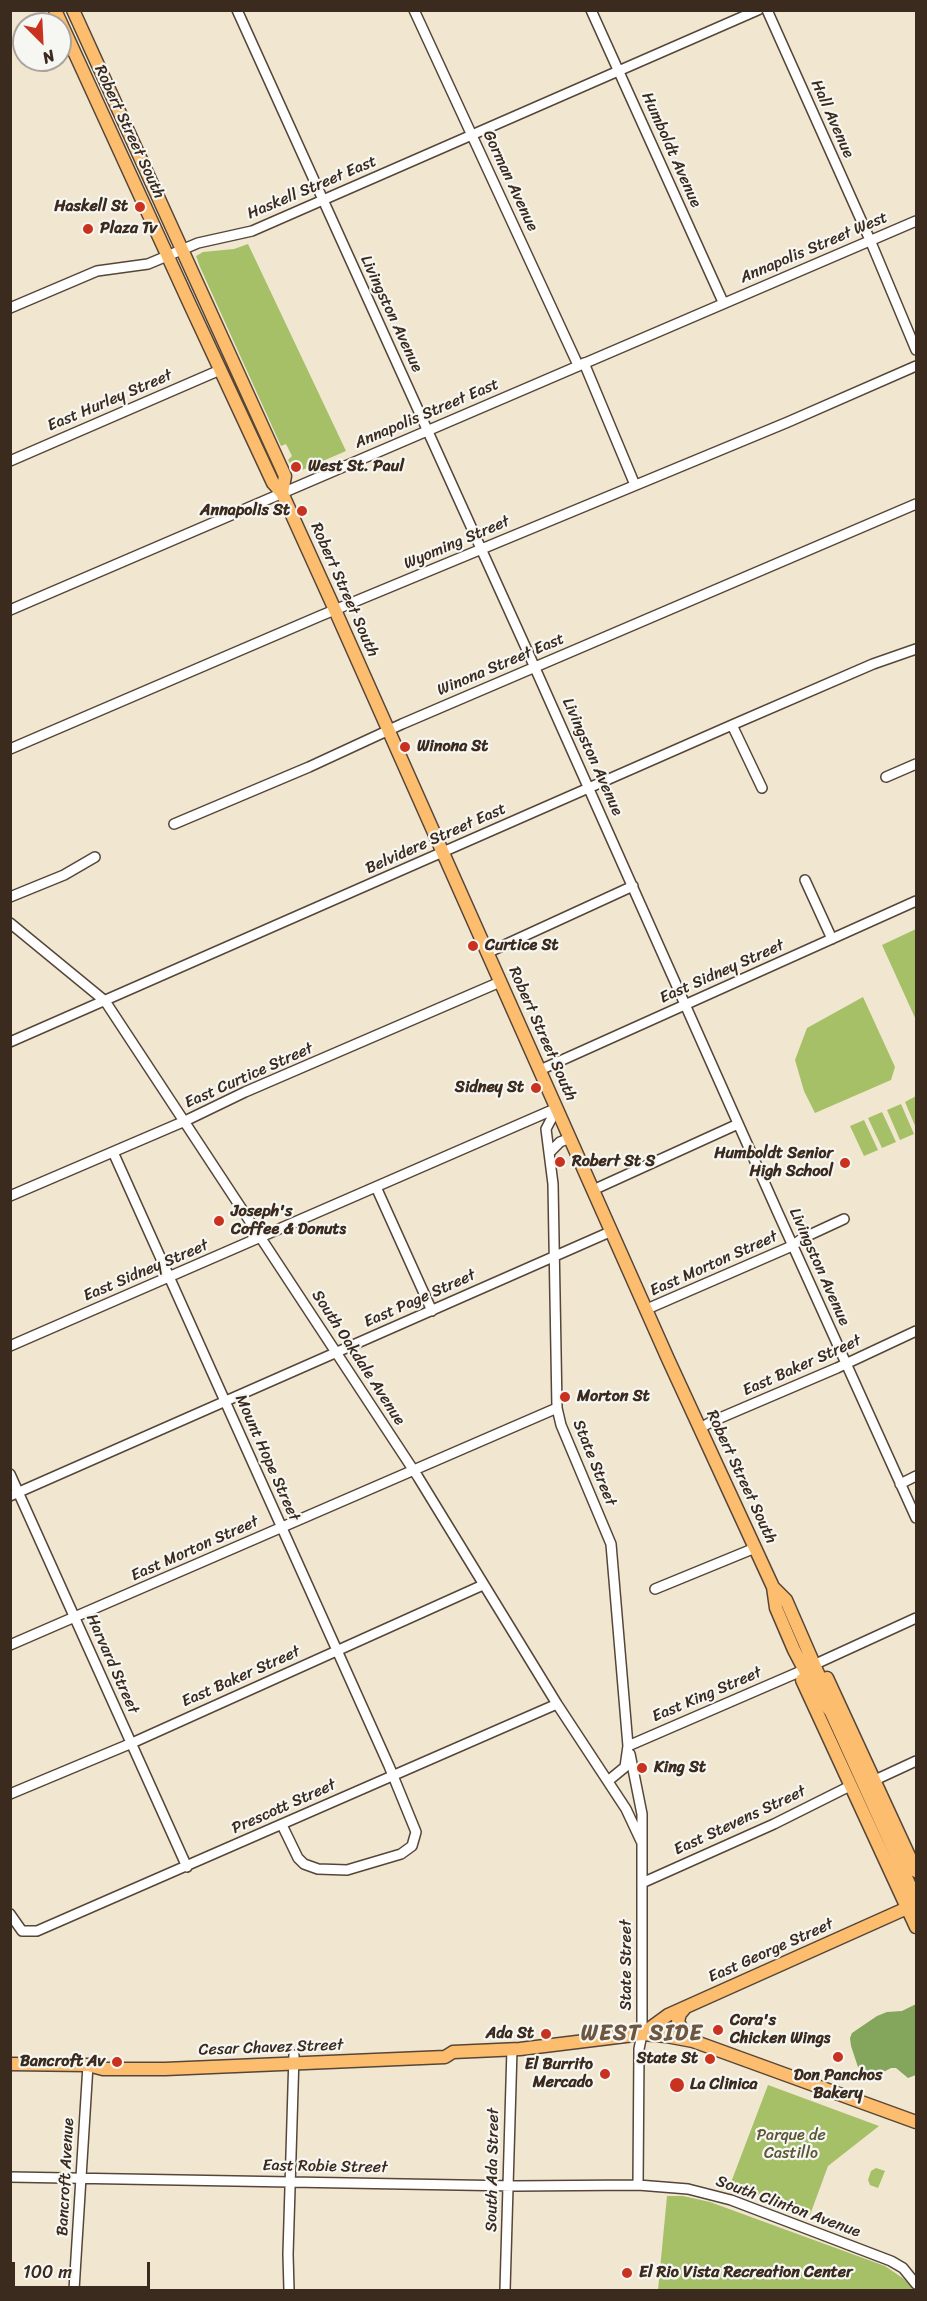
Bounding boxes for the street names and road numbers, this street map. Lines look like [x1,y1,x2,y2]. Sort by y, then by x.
street label: Robert Street South [90,62,168,202]
street label: Hall Avenue [806,77,858,161]
street label: Humboldt Avenue [637,89,705,211]
street label: Gorman Avenue [478,128,542,234]
street label: Haskell Street East [244,152,380,224]
street label: Annapolis Street West [737,208,891,288]
street label: Livingston Avenue [356,253,426,375]
street label: East Hurley Street [45,366,175,436]
street label: Annapolis Street East [352,375,502,453]
street label: Wyoming Street [401,512,513,574]
street label: Robert Street South [306,520,382,660]
street label: Winona Street East [435,630,567,700]
street label: Livingston Avenue [557,695,627,819]
street label: Belvidere Street East [363,799,509,879]
street label: East Sidney Street [657,936,787,1008]
street label: Robert Street South [504,964,580,1104]
street label: East Curtice Street [182,1039,316,1113]
street label: Livingston Avenue [784,1205,854,1329]
street label: East Morton Street [647,1227,781,1301]
street label: East Sidney Street [81,1236,211,1306]
street label: East Page Street [361,1266,479,1332]
street label: South Oakdale Avenue [307,1287,409,1429]
street label: East Baker Street [740,1331,864,1401]
street label: Mount Hope Street [231,1392,303,1524]
street label: Robert Street South [702,1407,780,1547]
street label: State Street [568,1417,620,1509]
street label: East Morton Street [128,1512,262,1586]
street label: Harvard Street [81,1611,143,1717]
street label: East Baker Street [179,1642,303,1712]
street label: East King Street [649,1663,765,1727]
street label: Prescott Street [229,1775,339,1839]
street label: East Stevens Street [671,1782,809,1860]
street label: East George Street [706,1915,836,1987]
street label: State Street [617,1920,637,2010]
street label: Cesar Chavez Street [198,2036,344,2060]
street label: South Ada Street [482,2108,504,2232]
street label: Bancroft Avenue [53,2118,79,2236]
street label: East Robie Street [262,2156,388,2178]
street label: South Clinton Avenue [713,2172,863,2242]

